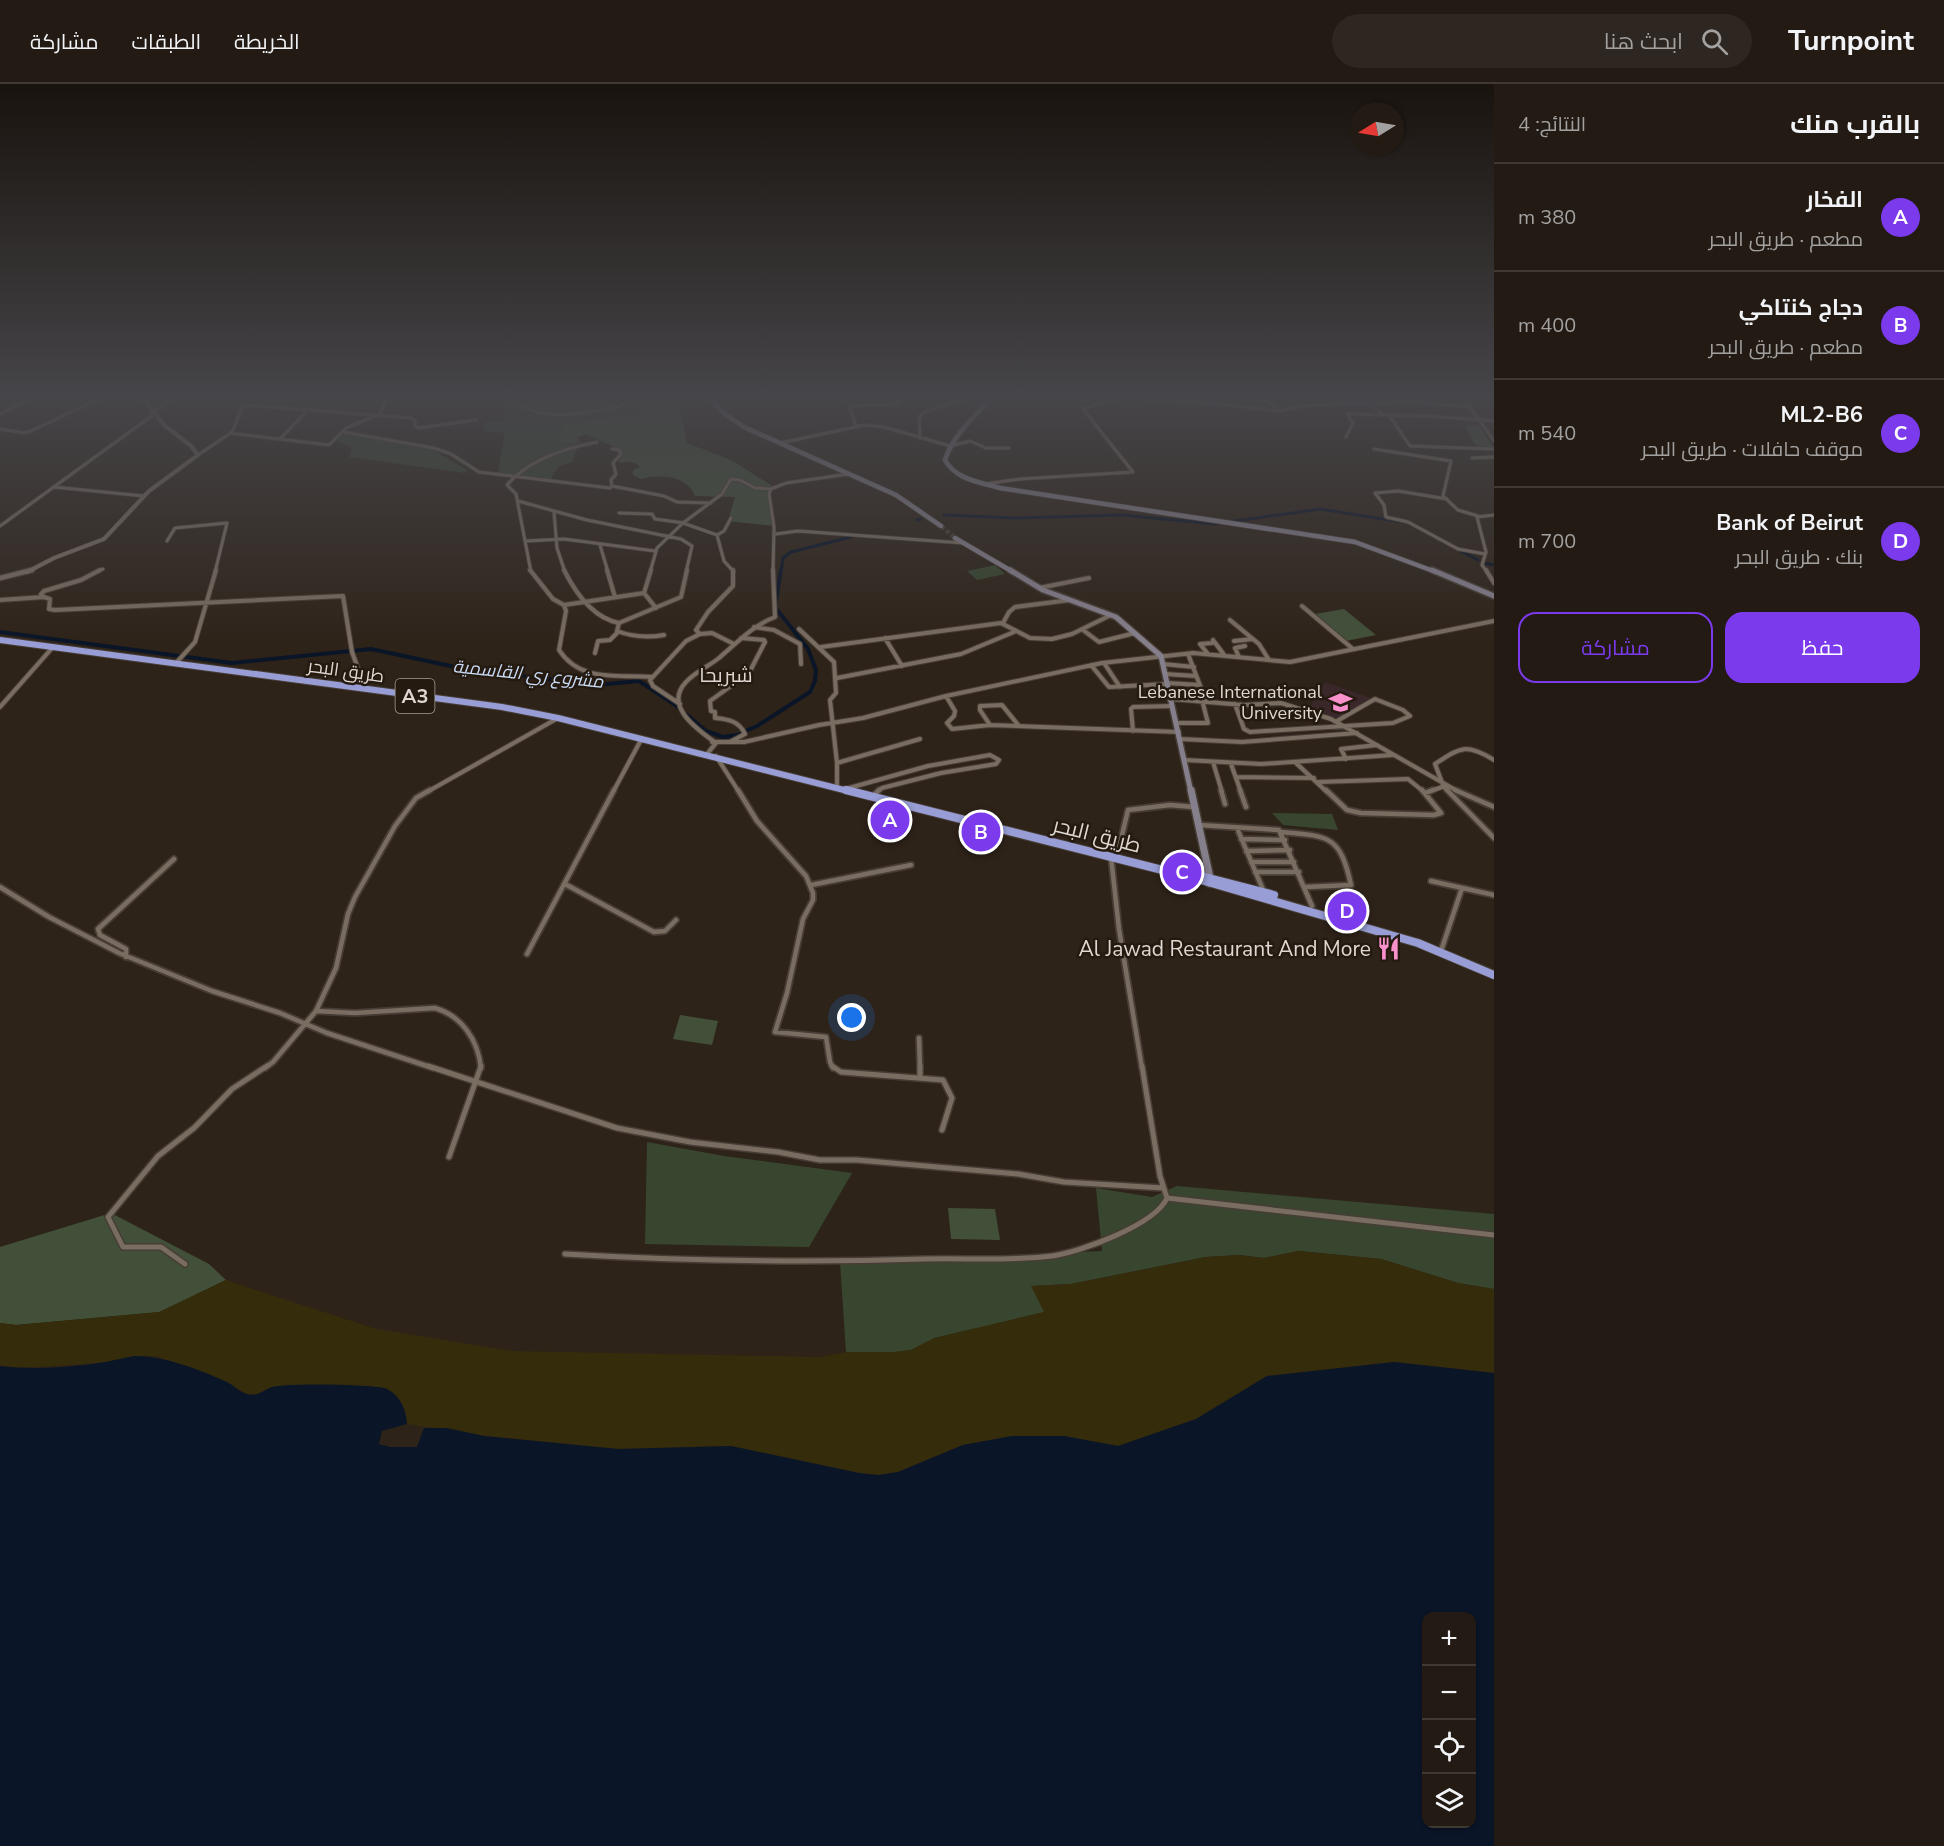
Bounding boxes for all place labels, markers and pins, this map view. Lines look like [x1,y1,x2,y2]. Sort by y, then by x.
place label: Lebanese International University [1138,680,1323,725]
school or university icon: Lebanese International University [1327,689,1353,715]
pin: A [870,798,910,842]
pin: B [962,810,1000,855]
pin: C [1162,850,1202,894]
pin: D [1328,888,1366,934]
place label: Al Jawad Restaurant And More [1079,935,1371,963]
restaurant icon: Al Jawad Restaurant And More [1376,936,1402,962]

